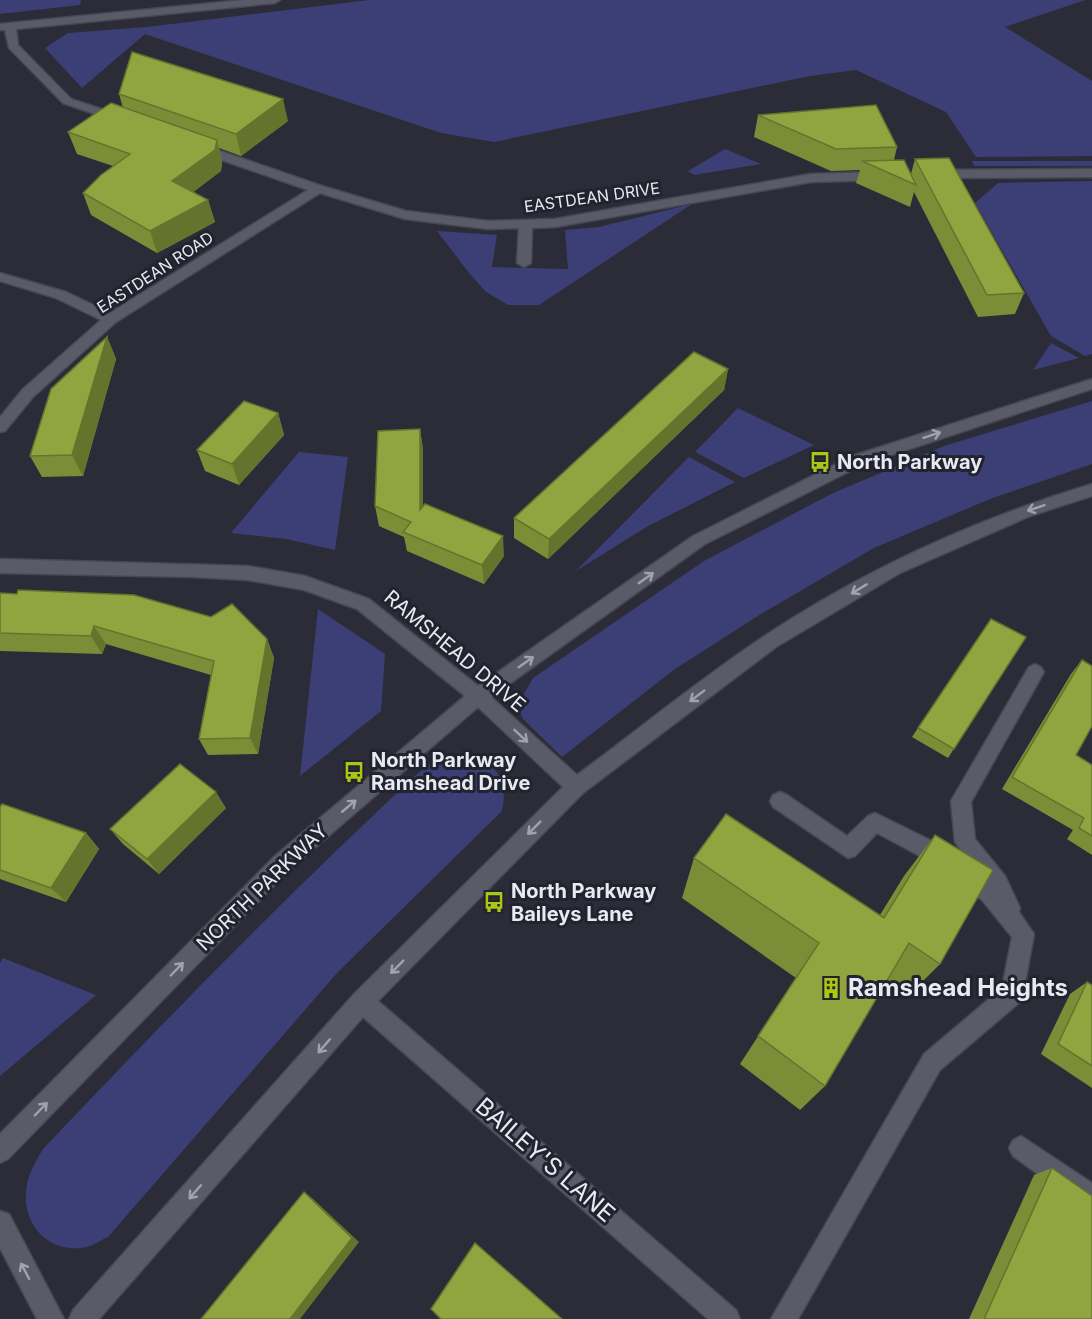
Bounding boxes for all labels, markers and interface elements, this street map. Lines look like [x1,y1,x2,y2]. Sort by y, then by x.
street label: EASTDEAN DRIVE [523,178,661,216]
street label: EASTDEAN ROAD [93,227,217,317]
one-way arrow [922,429,941,440]
bus stop icon: North Parkway [808,450,832,474]
place label: North Parkway [837,450,982,474]
one-way arrow [1027,503,1046,514]
one-way arrow [637,572,654,584]
one-way arrow [851,583,868,595]
street label: RAMSHEAD DRIVE [380,585,530,717]
one-way arrow [517,656,533,668]
one-way arrow [689,690,705,702]
one-way arrow [513,729,528,743]
place label: North Parkway Ramshead Drive [371,748,530,795]
bus stop icon: North Parkway Ramshead Drive [342,760,366,784]
one-way arrow [341,799,356,813]
street label: NORTH PARKWAY [192,818,333,956]
one-way arrow [527,821,542,836]
place label: North Parkway Baileys Lane [511,879,656,926]
bus stop icon: North Parkway Baileys Lane [482,890,506,914]
one-way arrow [390,959,405,974]
one-way arrow [170,962,185,977]
place label: Ramshead Heights [848,973,1068,1002]
building icon: Ramshead Heights [819,976,843,1000]
one-way arrow [317,1038,330,1054]
street label: BAILEY'S LANE [470,1091,621,1228]
one-way arrow [34,1101,48,1116]
one-way arrow [188,1184,201,1200]
one-way arrow [19,1262,30,1280]

